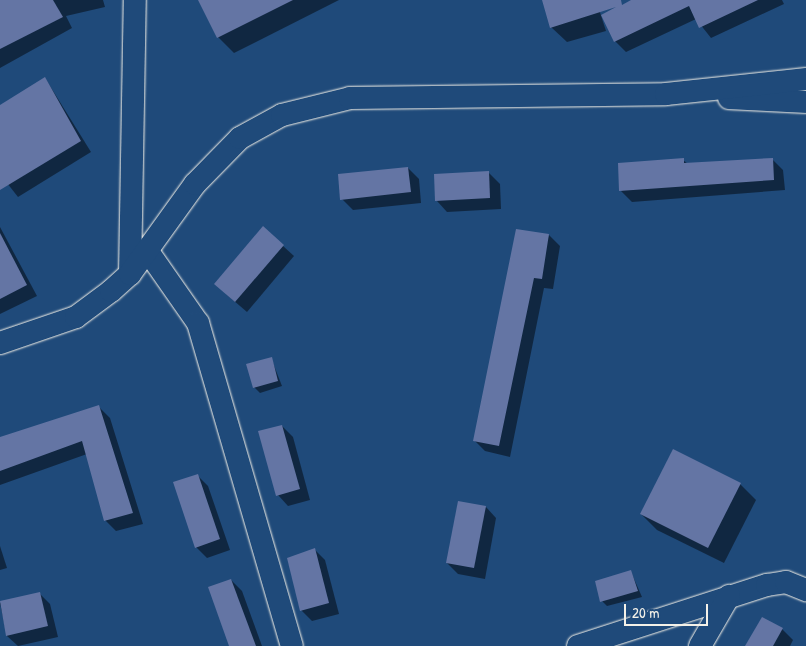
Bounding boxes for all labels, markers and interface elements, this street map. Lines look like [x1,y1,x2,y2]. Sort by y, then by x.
scale bar [626,594,710,626]
text: 20 m [632,602,659,623]

